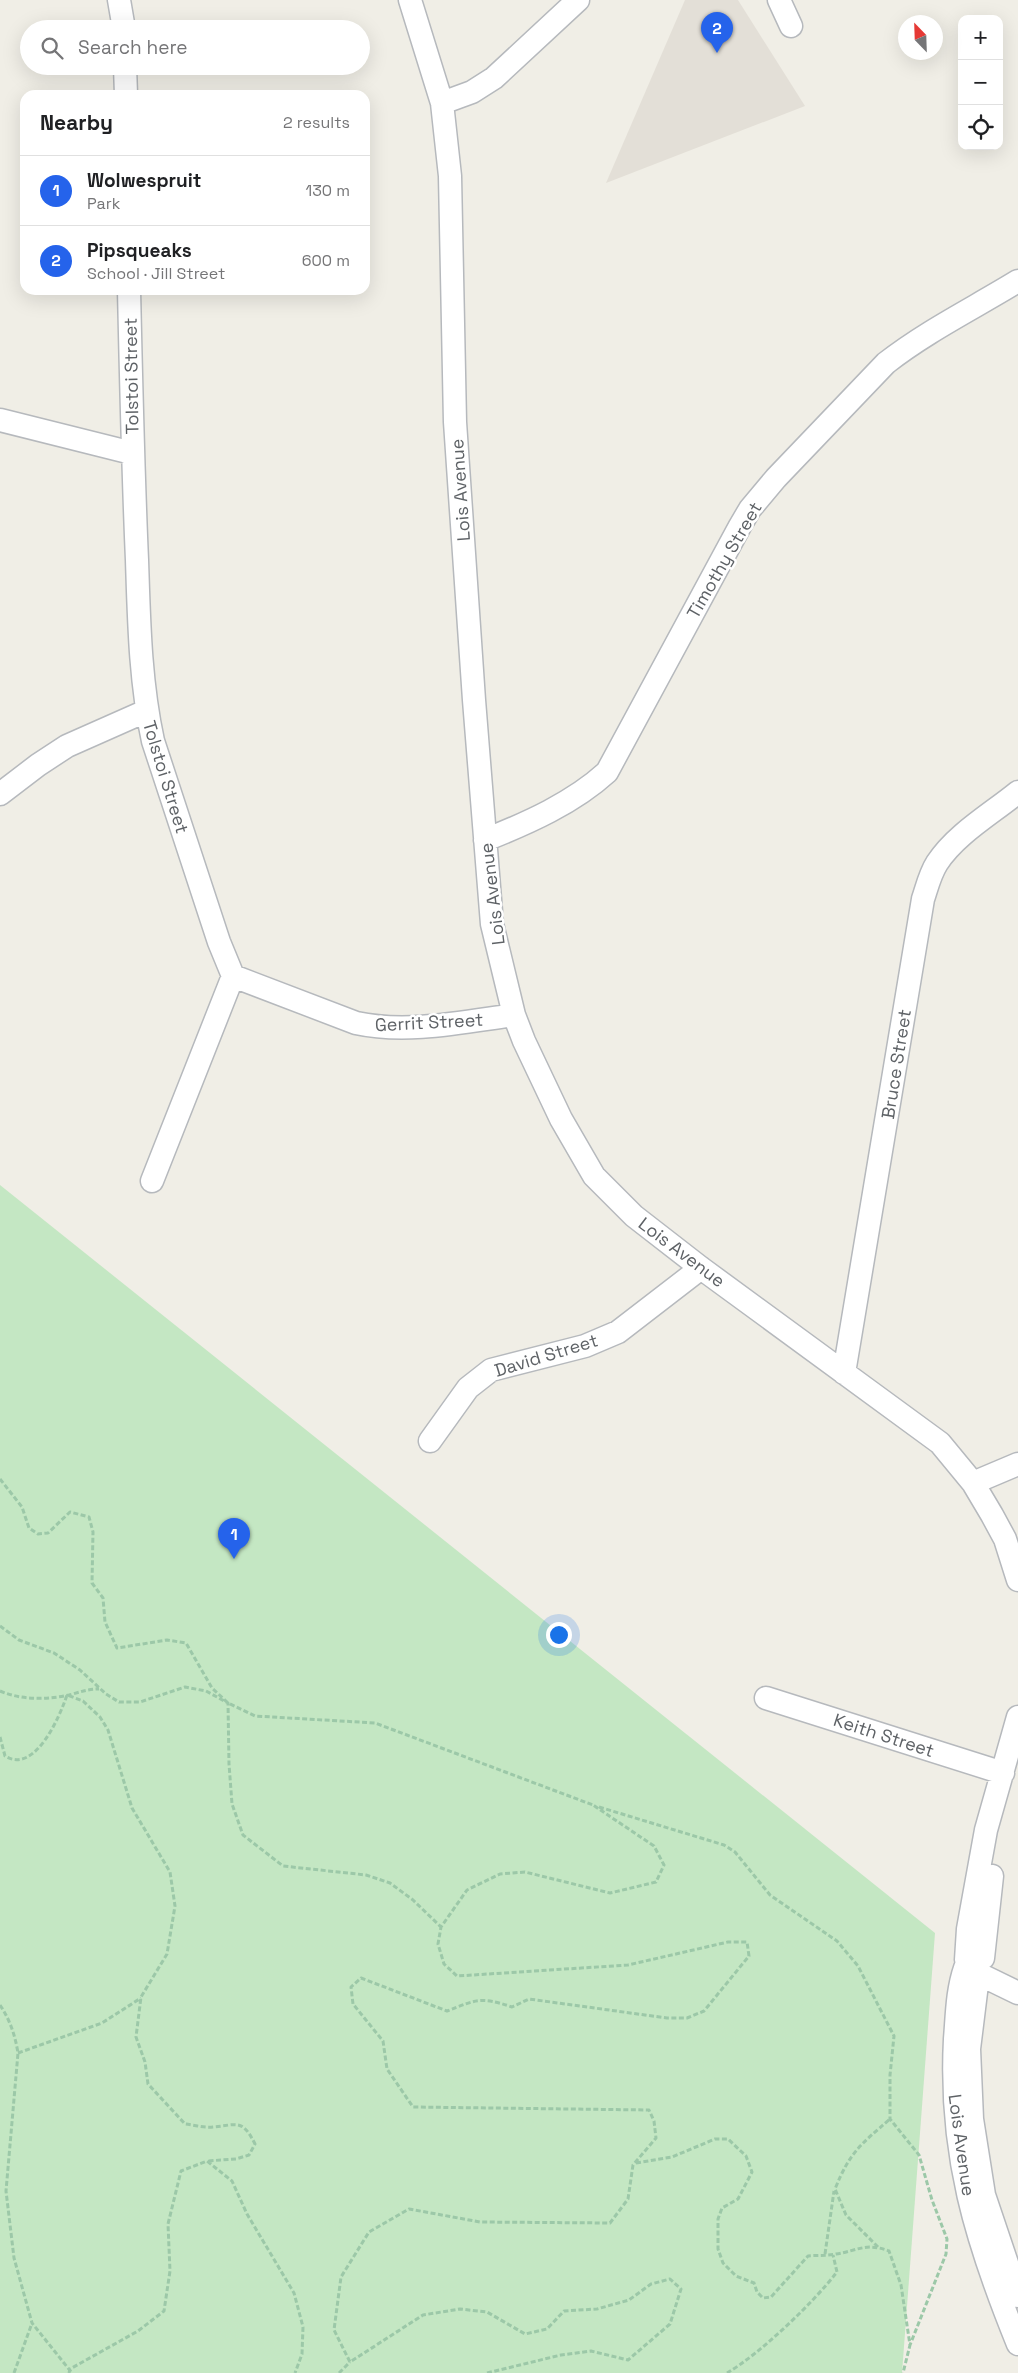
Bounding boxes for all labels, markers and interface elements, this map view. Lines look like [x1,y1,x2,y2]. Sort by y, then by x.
pin: 2 [701,12,733,53]
north arrow [898,15,943,60]
map controls [958,15,1003,150]
button: + [958,15,1003,60]
search box [20,20,370,75]
icon: search [38,34,66,62]
text: Search here [78,35,188,60]
button: − [958,60,1003,105]
button: locate [958,105,1003,150]
text: Nearby [40,109,113,136]
text: 2 results [283,112,350,133]
text: Wolwespruit [87,168,201,193]
text: 1 [52,180,60,201]
text: 130 m [306,180,350,201]
text: Park [87,193,120,214]
text: Pipsqueaks [87,238,192,263]
text: 2 [51,250,61,271]
text: 600 m [302,250,350,271]
text: School · Jill Street [87,263,225,284]
street label: Tolstoi Street [118,317,144,435]
street label: Lois Avenue [445,438,475,542]
street label: Timothy Street [681,498,767,622]
street label: Tolstoi Street [138,718,194,836]
street label: Lois Avenue [474,842,510,946]
street label: Gerrit Street [374,1008,484,1036]
street label: Bruce Street [876,1008,916,1120]
street label: Lois Avenue [634,1212,730,1292]
street label: David Street [491,1328,601,1382]
pin: 1 [218,1518,250,1559]
your location [546,1622,572,1648]
street label: Keith Street [831,1708,937,1762]
street label: Lois Avenue [943,2093,981,2197]

